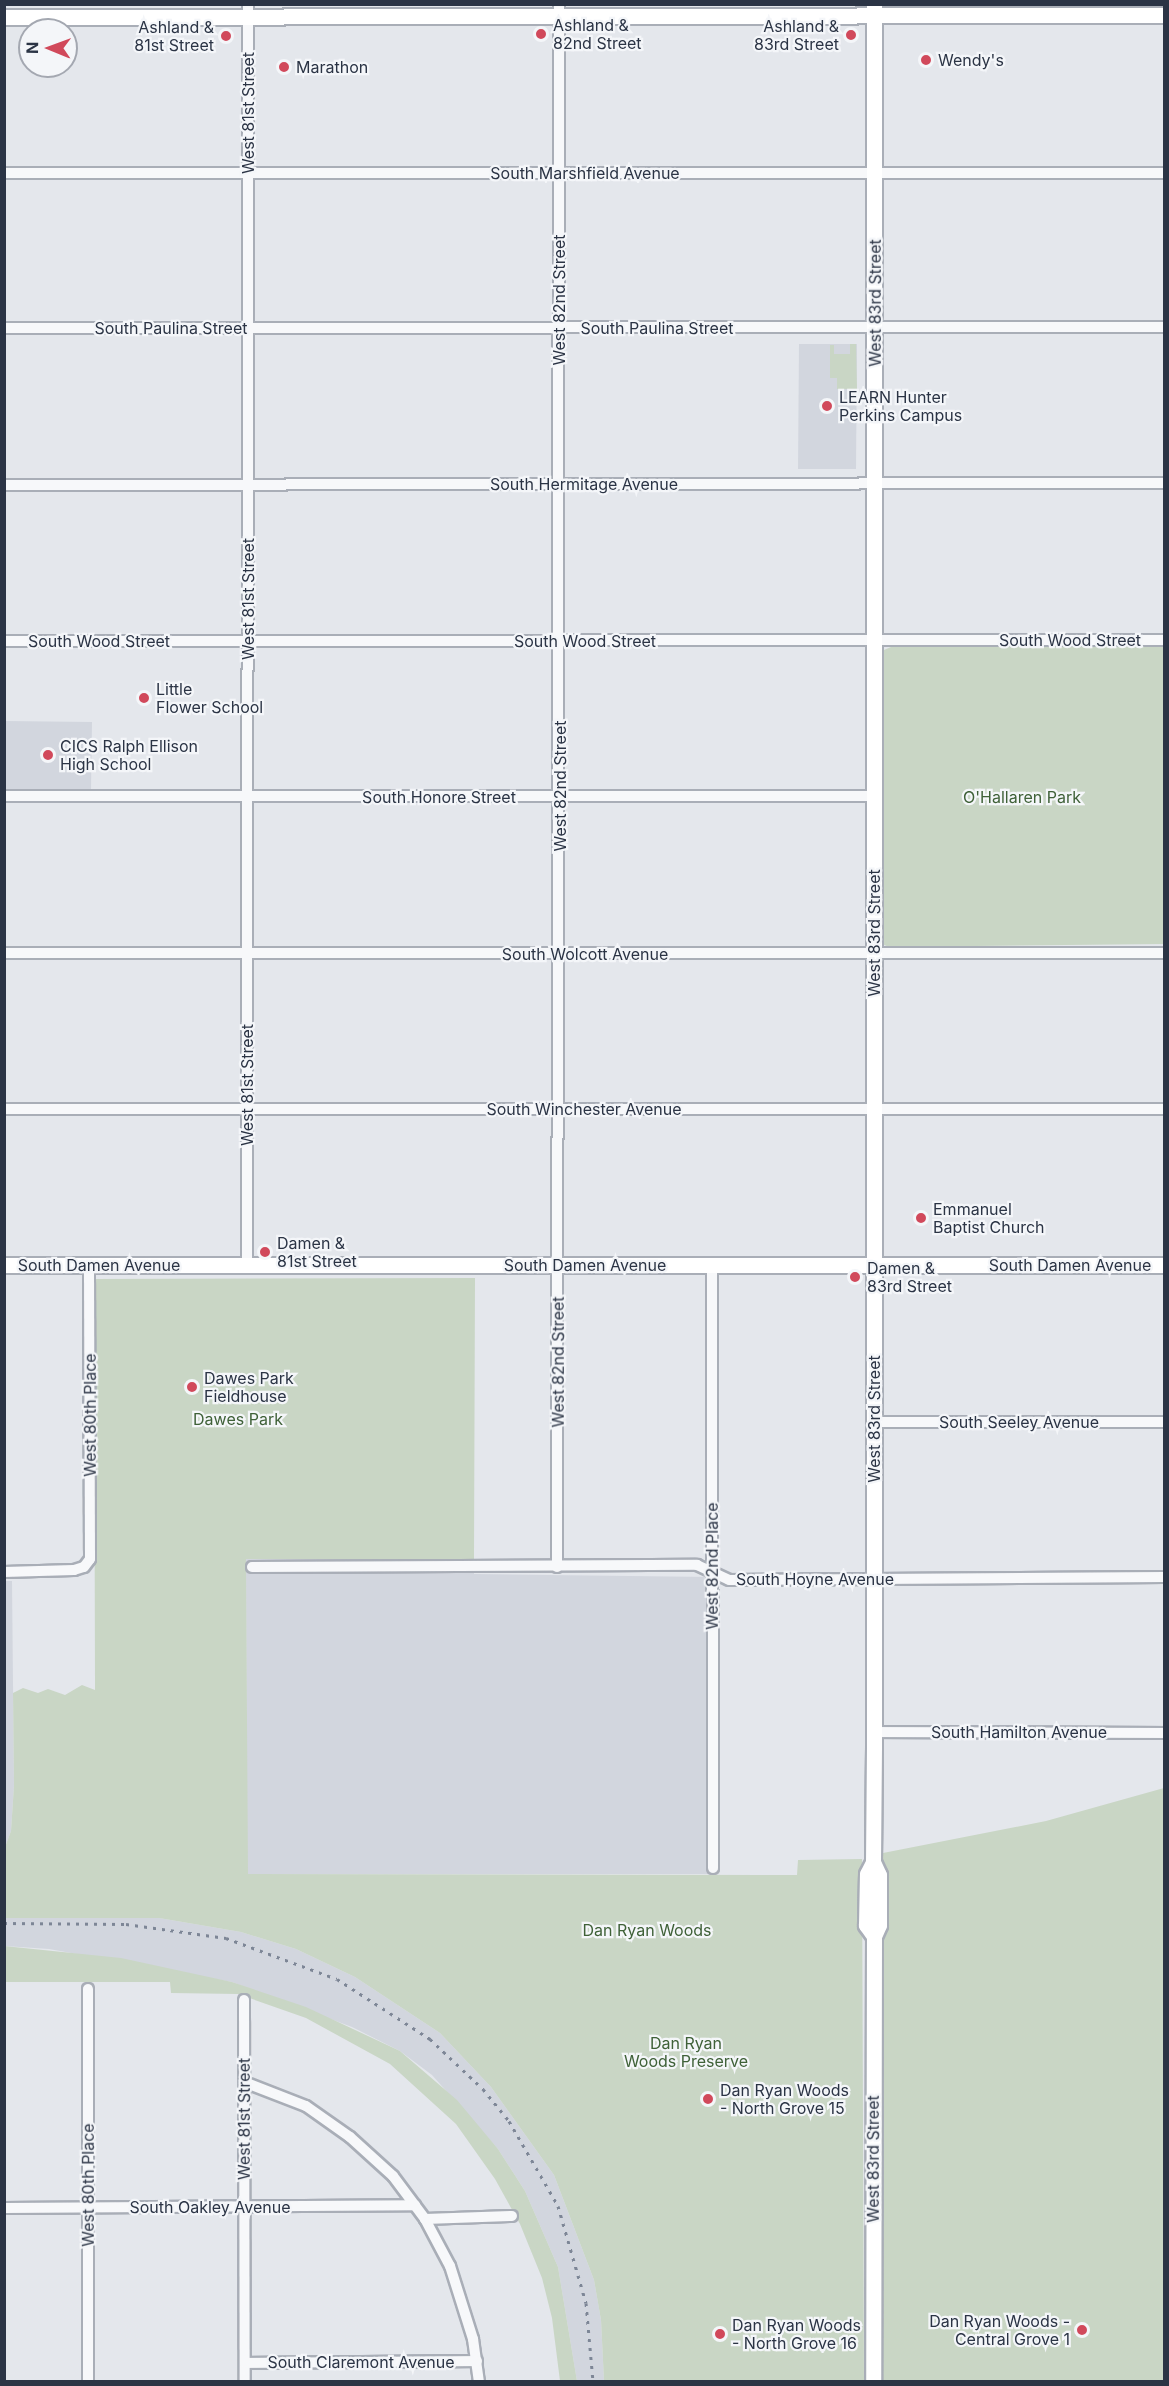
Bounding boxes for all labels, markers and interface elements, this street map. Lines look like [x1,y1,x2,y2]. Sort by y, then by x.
place label: Ashland & 82nd Street [553,15,642,53]
place label: Ashland & 83rd Street [754,16,839,54]
place label: Ashland & 81st Street [134,17,214,55]
north arrow [18,18,78,78]
marker: Ashland & 82nd Street [534,27,548,41]
marker: Ashland & 83rd Street [844,28,858,42]
marker: Ashland & 81st Street [219,29,233,43]
text: N [22,41,42,54]
place label: Wendy's [938,50,1004,70]
street label: West 81st Street [238,52,258,174]
marker: Wendy's [919,53,933,67]
place label: Marathon [296,57,368,77]
marker: Marathon [277,60,291,74]
street label: South Marshfield Avenue [490,163,680,183]
street label: West 82nd Street [549,234,569,366]
street label: West 83rd Street [865,239,885,367]
street label: South Paulina Street [94,318,248,338]
street label: South Paulina Street [580,318,734,338]
place label: LEARN Hunter Perkins Campus [839,387,962,425]
marker: LEARN Hunter Perkins Campus [820,399,834,413]
street label: South Hermitage Avenue [490,474,678,494]
street label: West 81st Street [238,538,258,660]
street label: South Wood Street [999,630,1141,650]
street label: South Wood Street [28,631,170,651]
street label: South Wood Street [514,631,656,651]
place label: Little Flower School [156,679,263,717]
marker: Little Flower School [137,691,151,705]
street label: West 82nd Street [550,720,570,852]
place label: CICS Ralph Ellison High School [60,736,198,774]
marker: CICS Ralph Ellison High School [41,748,55,762]
street label: South Honore Street [362,787,516,807]
park label: O'Hallaren Park [963,787,1081,807]
street label: West 83rd Street [864,869,884,997]
street label: South Wolcott Avenue [502,944,668,964]
street label: West 81st Street [237,1024,257,1146]
street label: South Winchester Avenue [486,1099,682,1119]
place label: Emmanuel Baptist Church [933,1199,1045,1237]
marker: Emmanuel Baptist Church [914,1211,928,1225]
place label: Damen & 81st Street [277,1233,357,1271]
marker: Damen & 81st Street [258,1245,272,1259]
street label: South Damen Avenue [18,1255,180,1275]
street label: South Damen Avenue [504,1255,666,1275]
street label: South Damen Avenue [989,1255,1151,1275]
place label: Damen & 83rd Street [867,1258,952,1296]
marker: Damen & 83rd Street [848,1270,862,1284]
street label: West 82nd Street [548,1296,568,1428]
street label: West 80th Place [80,1353,100,1477]
street label: West 83rd Street [864,1355,884,1483]
place label: Dawes Park Fieldhouse [204,1368,294,1406]
marker: Dawes Park Fieldhouse [185,1380,199,1394]
park label: Dawes Park [193,1409,283,1429]
street label: South Seeley Avenue [939,1412,1099,1432]
street label: West 82nd Place [702,1502,722,1630]
street label: South Hoyne Avenue [736,1569,894,1589]
street label: South Hamilton Avenue [931,1722,1107,1742]
park label: Dan Ryan Woods [582,1920,712,1940]
park label: Dan Ryan Woods Preserve [624,2033,748,2071]
street label: West 81st Street [234,2058,254,2180]
place label: Dan Ryan Woods - North Grove 15 [720,2080,849,2118]
marker: Dan Ryan Woods - North Grove 15 [701,2092,715,2106]
street label: West 83rd Street [863,2095,883,2223]
street label: West 80th Place [78,2123,98,2247]
street label: South Oakley Avenue [129,2197,291,2217]
place label: Dan Ryan Woods - Central Grove 1 [929,2311,1070,2349]
place label: Dan Ryan Woods - North Grove 16 [732,2315,861,2353]
marker: Dan Ryan Woods - Central Grove 1 [1075,2323,1089,2337]
marker: Dan Ryan Woods - North Grove 16 [713,2327,727,2341]
street label: South Claremont Avenue [267,2352,455,2372]

